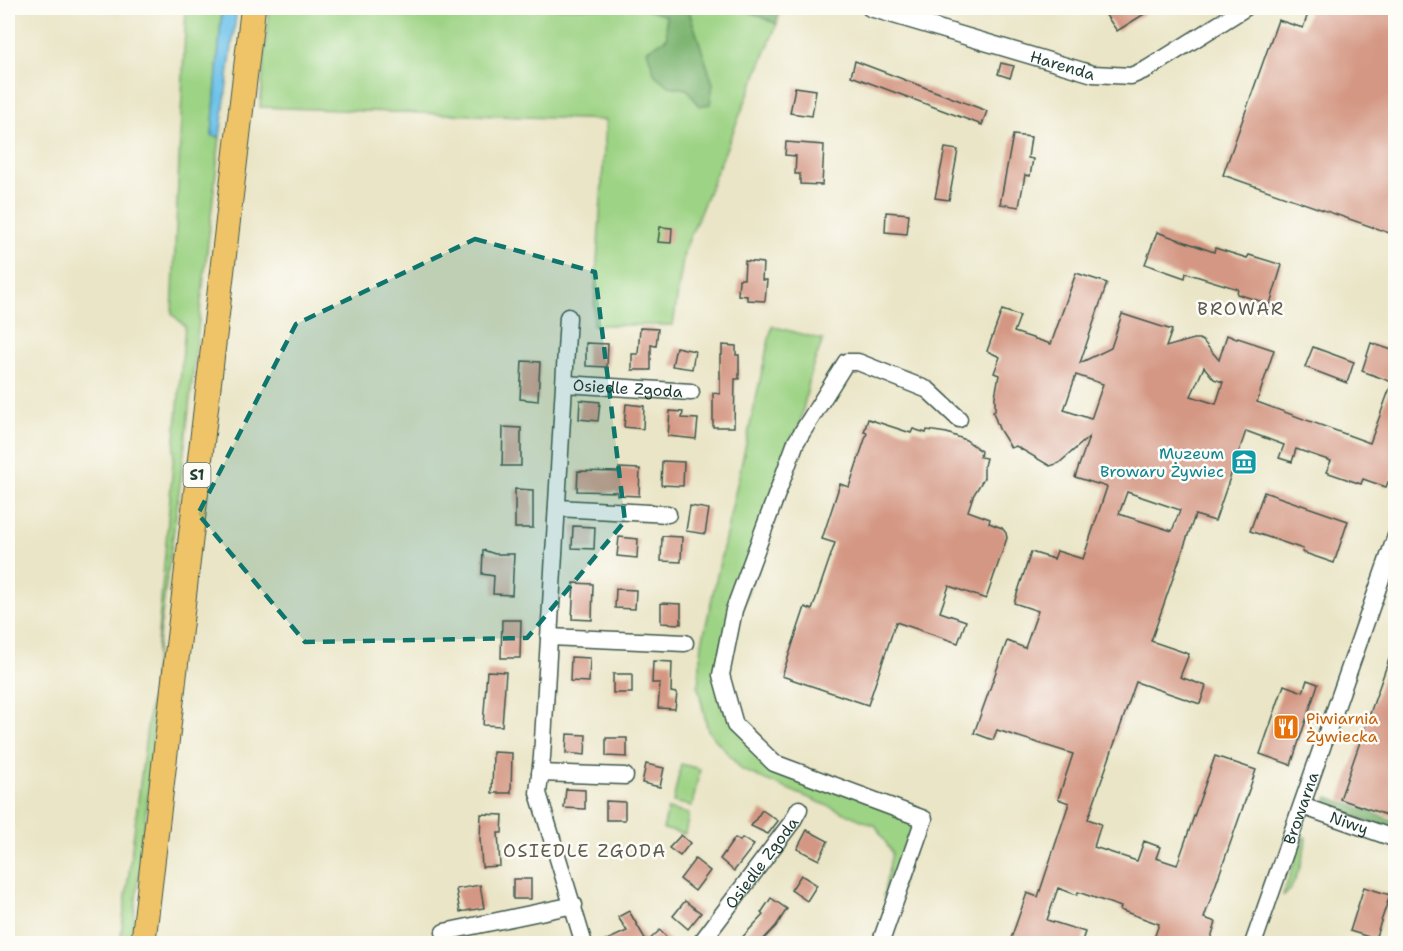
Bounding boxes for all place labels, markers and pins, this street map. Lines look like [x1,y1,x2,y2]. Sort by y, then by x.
place label: Muzeum Browaru Żywiec [1100,443,1224,482]
museum icon: Muzeum Browaru Żywiec [1229,447,1259,477]
place label: Piwiarnia Żywiecka [1306,708,1378,747]
restaurant icon: Piwiarnia Żywiecka [1271,712,1301,742]

